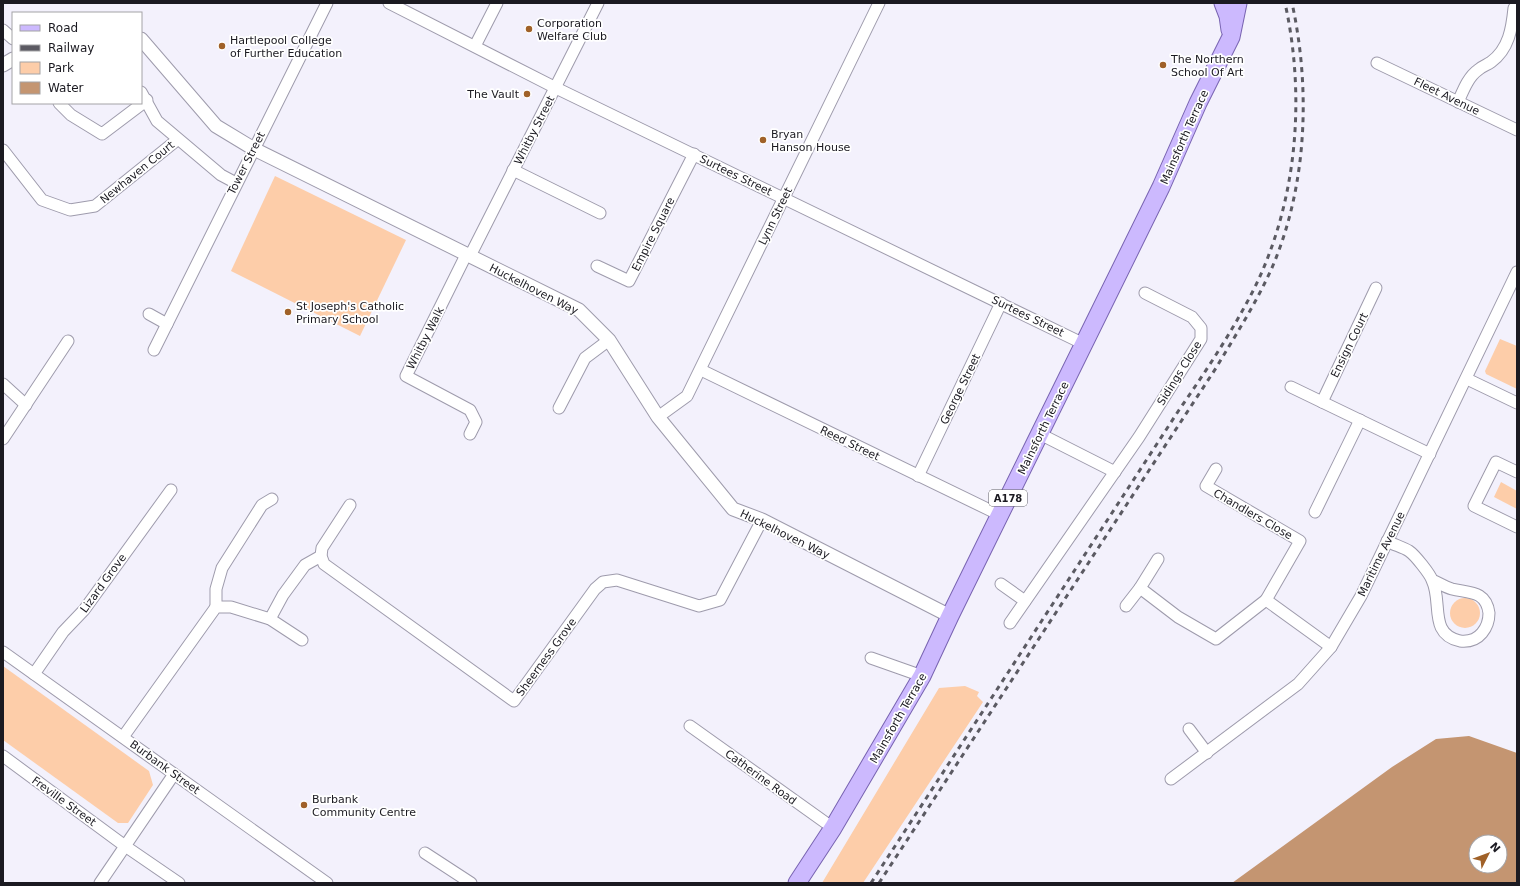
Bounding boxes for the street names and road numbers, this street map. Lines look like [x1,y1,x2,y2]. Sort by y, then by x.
street label: Fleet Avenue [1412,75,1482,118]
street label: Mainsforth Terrace [1158,88,1211,186]
street label: Whitby Street [511,93,558,167]
street label: Tower Street [225,129,268,198]
street label: Newhaven Court [98,138,178,206]
street label: Surtees Street [697,152,775,199]
street label: Lynn Street [756,185,795,247]
street label: Empire Square [629,195,678,273]
street label: Huckelhoven Way [487,261,581,318]
street label: Surtees Street [989,293,1067,340]
street label: Whitby Walk [404,304,447,372]
street label: Ensign Court [1328,310,1371,380]
street label: Sidings Close [1155,339,1204,408]
street label: George Street [938,351,983,427]
street label: Mainsforth Terrace [1015,379,1072,477]
street label: Reed Street [818,423,882,464]
street label: Chandlers Close [1211,487,1295,542]
road number: A178 [989,490,1027,506]
street label: Huckelhoven Way [738,507,832,562]
street label: Maritime Avenue [1355,509,1408,599]
street label: Lizard Grove [78,551,129,615]
street label: Sheerness Grove [514,616,579,699]
street label: Mainsforth Terrace [867,671,930,766]
street label: Burbank Street [127,738,203,797]
street label: Catherine Road [723,747,799,808]
street label: Freville Street [29,774,99,829]

